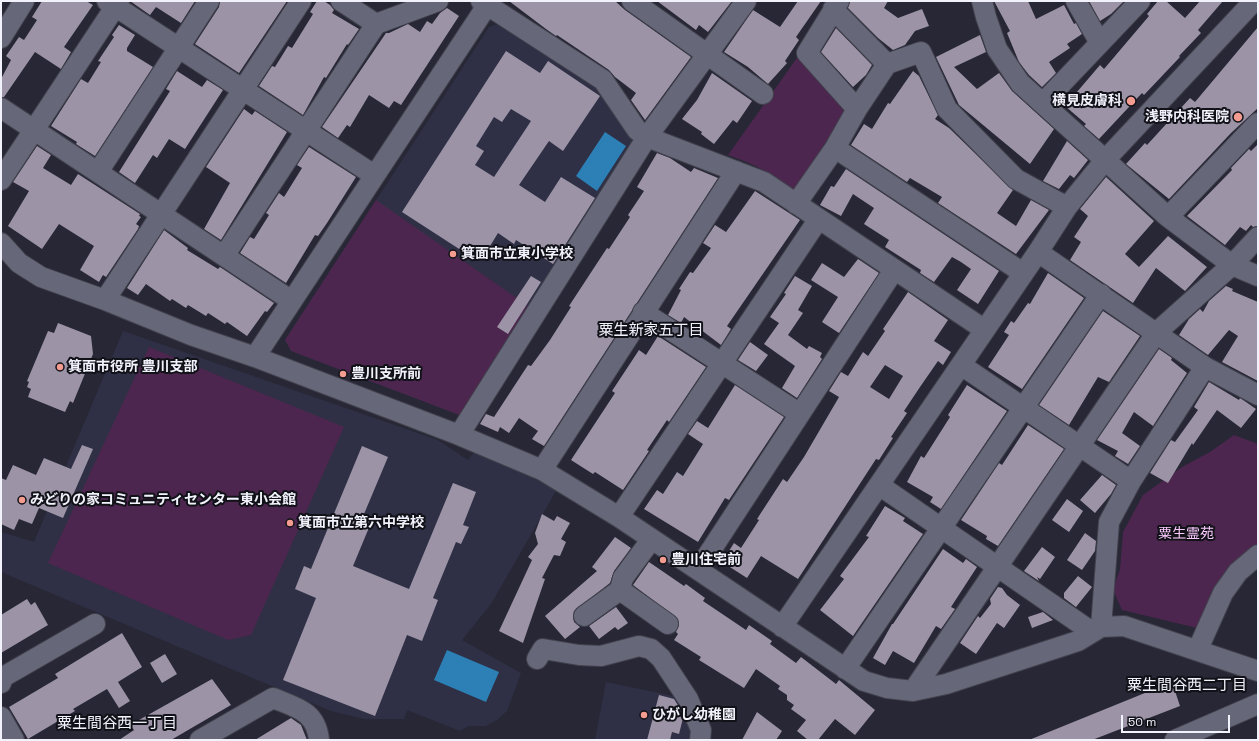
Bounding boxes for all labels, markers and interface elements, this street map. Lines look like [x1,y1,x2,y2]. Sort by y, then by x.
place label: 横見皮膚科 [1052,93,1122,109]
marker: 横見皮膚科 [1125,95,1137,107]
place label: 浅野内科医院 [1145,109,1229,125]
marker: 浅野内科医院 [1232,111,1244,123]
place label: 箕面市立東小学校 [461,246,573,262]
marker: 箕面市立東小学校 [448,249,458,259]
district label: 粟生新家五丁目 [599,322,703,340]
place label: 箕面市役所 豊川支部 [68,359,198,375]
marker: 箕面市役所 豊川支部 [55,362,65,372]
place label: 豊川支所前 [351,366,421,382]
marker: 豊川支所前 [338,369,348,379]
place label: みどりの家コミュニティセンター東小会館 [30,492,296,508]
marker: みどりの家コミュニティセンター東小会館 [17,495,27,505]
place label: 箕面市立第六中学校 [298,515,424,531]
marker: 箕面市立第六中学校 [285,518,295,528]
park label: 粟生霊苑 [1158,526,1214,542]
place label: 豊川住宅前 [671,552,741,568]
marker: 豊川住宅前 [658,555,668,565]
district label: 粟生間谷西二丁目 [1127,677,1247,695]
place label: ひがし幼稚園 [652,707,736,723]
scale bar [1123,707,1232,733]
marker: ひがし幼稚園 [639,710,649,720]
text: 50 m [1128,714,1156,730]
district label: 粟生間谷西一丁目 [57,715,177,733]

